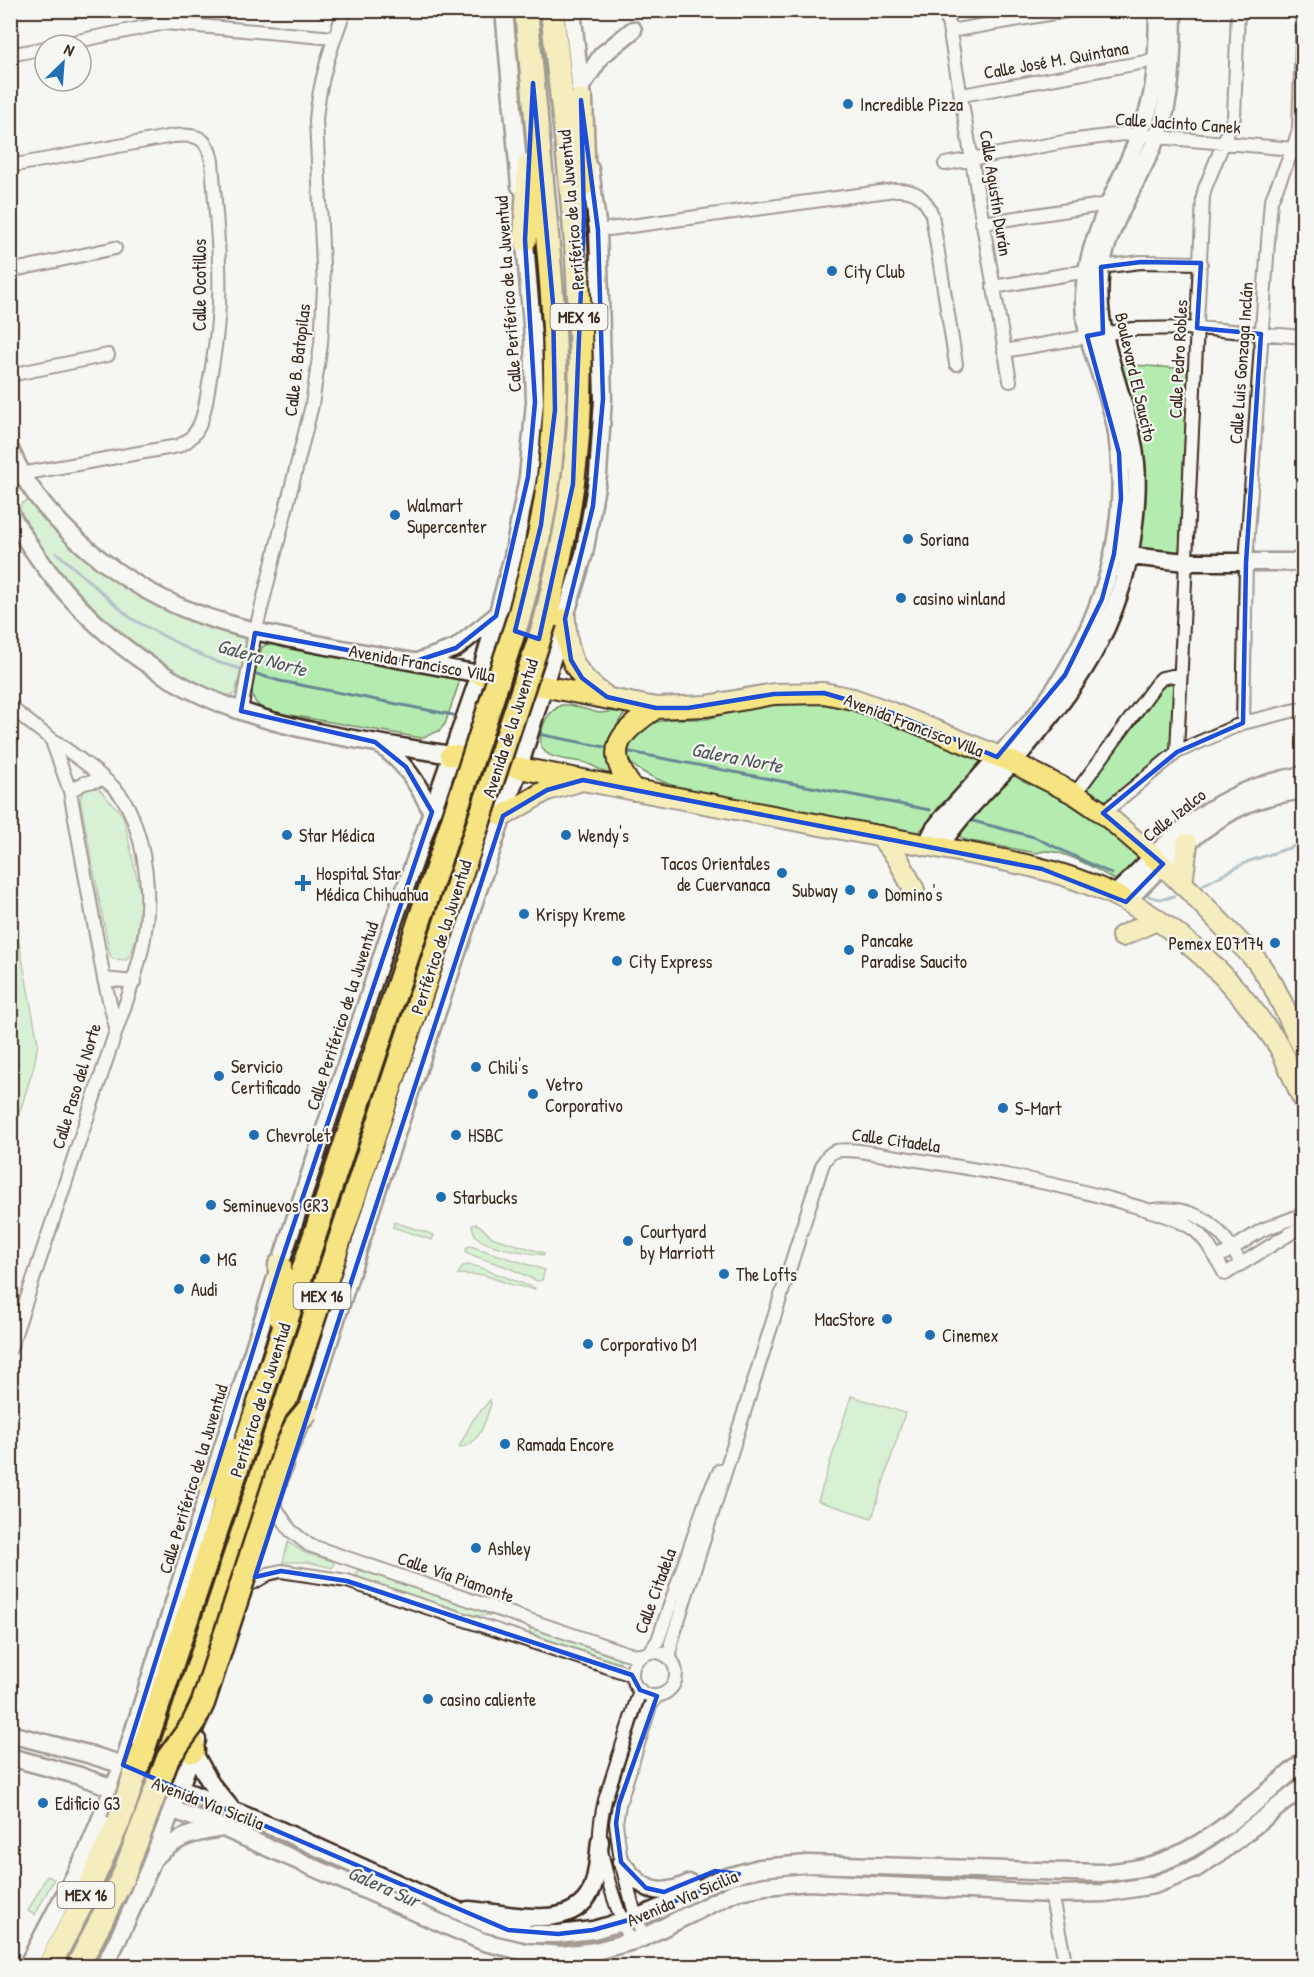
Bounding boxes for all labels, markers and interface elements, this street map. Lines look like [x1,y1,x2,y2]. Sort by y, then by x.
north arrow [33,33,93,93]
street label: Calle José M. Quintana [982,35,1130,85]
text: N [61,38,78,61]
place label: Incredible Pizza [860,92,963,117]
marker: Incredible Pizza [841,97,855,111]
street label: Calle Jacinto Canek [1114,106,1242,140]
street label: Calle Agustín Durán [974,128,1018,258]
street label: Periférico de la Juventud [552,129,590,291]
street label: Calle Periférico de la Juventud [489,195,527,393]
street label: Calle Ocotillos [187,239,212,331]
place label: City Club [844,259,905,284]
marker: City Club [825,264,839,278]
street label: Calle Luis Gonzaga Inclán [1223,281,1259,445]
street label: Calle Pedro Robles [1162,299,1194,419]
street label: Calle B. Batopilas [278,302,316,418]
road number: MEX 16 [550,304,608,330]
street label: Boulevard El Saucito [1109,310,1163,444]
place label: Walmart Supercenter [407,493,487,539]
marker: Walmart Supercenter [388,508,402,522]
place label: Soriana [920,527,969,552]
marker: Soriana [901,532,915,546]
place label: casino winland [913,586,1005,611]
marker: casino winland [894,591,908,605]
water label: Galera Norte [214,631,311,683]
street label: Avenida Francisco Villa [347,638,497,688]
street label: Avenida de la Juventud [476,655,544,801]
street label: Avenida Francisco Villa [841,687,987,763]
water label: Galera Norte [689,735,786,779]
street label: Calle Izalco [1137,782,1211,848]
place label: Star Médica [299,823,375,848]
place label: Wendy's [578,823,629,848]
marker: Star Médica [280,828,294,842]
marker: Wendy's [559,828,573,842]
place label: Tacos Orientales de Cuervanaca [661,851,770,897]
street label: Periférico de la Juventud [404,857,478,1017]
place label: Hospital Star Médica Chihuahua [316,861,428,907]
marker: Tacos Orientales de Cuervanaca [775,866,789,880]
marker: Hospital Star Médica Chihuahua [294,874,312,892]
place label: Subway [792,878,838,903]
place label: Domino's [885,882,942,907]
marker: Subway [843,883,857,897]
marker: Domino's [866,887,880,901]
place label: Krispy Kreme [536,902,626,927]
marker: Krispy Kreme [517,907,531,921]
street label: Calle Periférico de la Juventud [300,919,384,1113]
place label: Pancake Paradise Saucito [861,928,967,974]
place label: Pemex E07174 [1168,931,1263,956]
marker: Pemex E07174 [1268,936,1282,950]
marker: Pancake Paradise Saucito [842,943,856,957]
place label: City Express [629,949,713,974]
marker: City Express [610,954,624,968]
street label: Calle Paso del Norte [45,1020,107,1152]
place label: Servicio Certificado [231,1054,301,1100]
place label: Chili's [488,1055,528,1080]
marker: Chili's [469,1060,483,1074]
marker: Servicio Certificado [212,1069,226,1083]
place label: Vetro Corporativo [545,1072,623,1118]
marker: Vetro Corporativo [526,1087,540,1101]
place label: S-Mart [1015,1096,1062,1121]
marker: S-Mart [996,1101,1010,1115]
street label: Calle Citadela [850,1121,942,1159]
place label: Chevrolet [266,1123,331,1148]
place label: HSBC [468,1123,504,1148]
marker: Chevrolet [247,1128,261,1142]
marker: HSBC [449,1128,463,1142]
place label: Starbucks [453,1185,518,1210]
marker: Starbucks [434,1190,448,1204]
place label: Seminuevos CR3 [223,1193,329,1218]
marker: Seminuevos CR3 [204,1198,218,1212]
place label: Courtyard by Marriott [640,1219,715,1265]
marker: Courtyard by Marriott [621,1234,635,1248]
place label: MG [217,1247,237,1272]
marker: MG [198,1252,212,1266]
place label: The Lofts [736,1262,797,1287]
marker: The Lofts [717,1267,731,1281]
place label: Audi [191,1277,218,1302]
marker: Audi [172,1282,186,1296]
road number: MEX 16 [294,1283,350,1309]
place label: MacStore [814,1307,875,1332]
marker: MacStore [880,1312,894,1326]
street label: Periférico de la Juventud [223,1320,297,1480]
place label: Cinemex [942,1323,999,1348]
marker: Cinemex [923,1328,937,1342]
place label: Corporativo D1 [600,1332,697,1357]
marker: Corporativo D1 [581,1337,595,1351]
street label: Calle Periférico de la Juventud [152,1381,234,1577]
place label: Ramada Encore [517,1432,614,1457]
marker: Ramada Encore [498,1437,512,1451]
place label: Ashley [488,1536,531,1561]
marker: Ashley [469,1541,483,1555]
street label: Calle Vía Piamonte [394,1545,518,1609]
street label: Calle Citadela [628,1545,682,1637]
place label: casino caliente [440,1687,536,1712]
marker: casino caliente [421,1692,435,1706]
street label: Avenida Via Sicilia [148,1770,268,1836]
place label: Edificio G3 [55,1791,120,1816]
marker: Edificio G3 [36,1796,50,1810]
water label: Galera Sur [344,1858,426,1915]
street label: Avenida Via Sicilia [623,1863,741,1933]
road number: MEX 16 [58,1882,115,1908]

